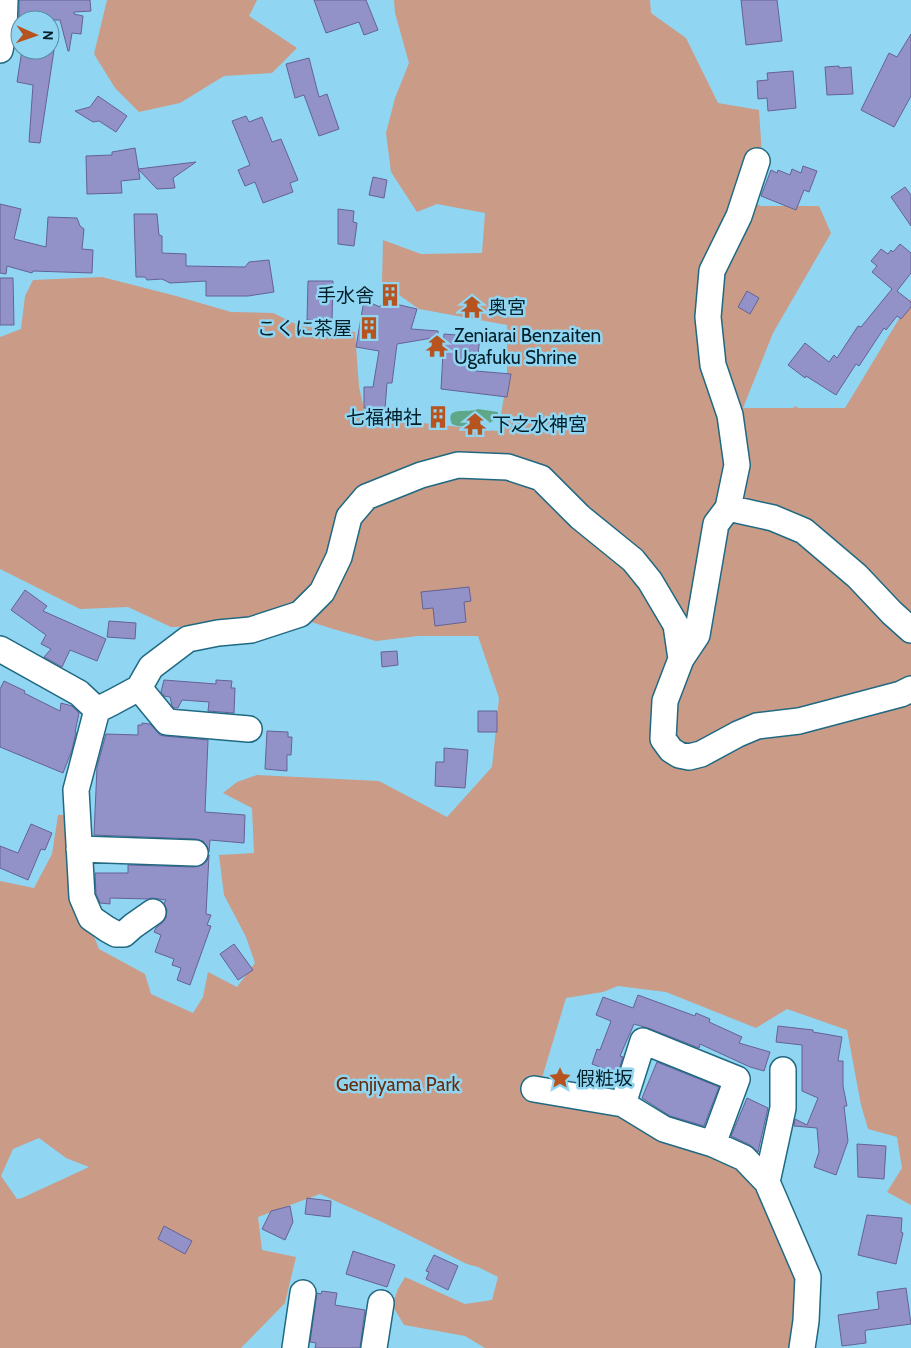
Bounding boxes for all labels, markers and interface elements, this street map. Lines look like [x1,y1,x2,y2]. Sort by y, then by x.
north arrow [10,10,60,60]
text: N [39,30,57,41]
building icon: 手水舎 [377,282,403,308]
place label: 手水舎 [317,284,374,307]
temple icon: 奥宮 [459,294,485,320]
place label: 奥宮 [488,296,526,319]
building icon: こくに茶屋 [356,315,382,341]
place label: こくに茶屋 [257,317,352,340]
place label: Zeniarai Benzaiten Ugafuku Shrine [454,324,601,369]
temple icon: Zeniarai Benzaiten Ugafuku Shrine [424,333,450,359]
building icon: 七福神社 [425,404,451,430]
place label: 七福神社 [346,406,422,429]
temple icon: 下之水神宮 [462,411,488,437]
place label: 下之水神宮 [492,413,587,436]
place icon: 假粧坂 [547,1065,573,1091]
place label: 假粧坂 [576,1067,633,1090]
park label: Genjiyama Park [336,1073,460,1096]

